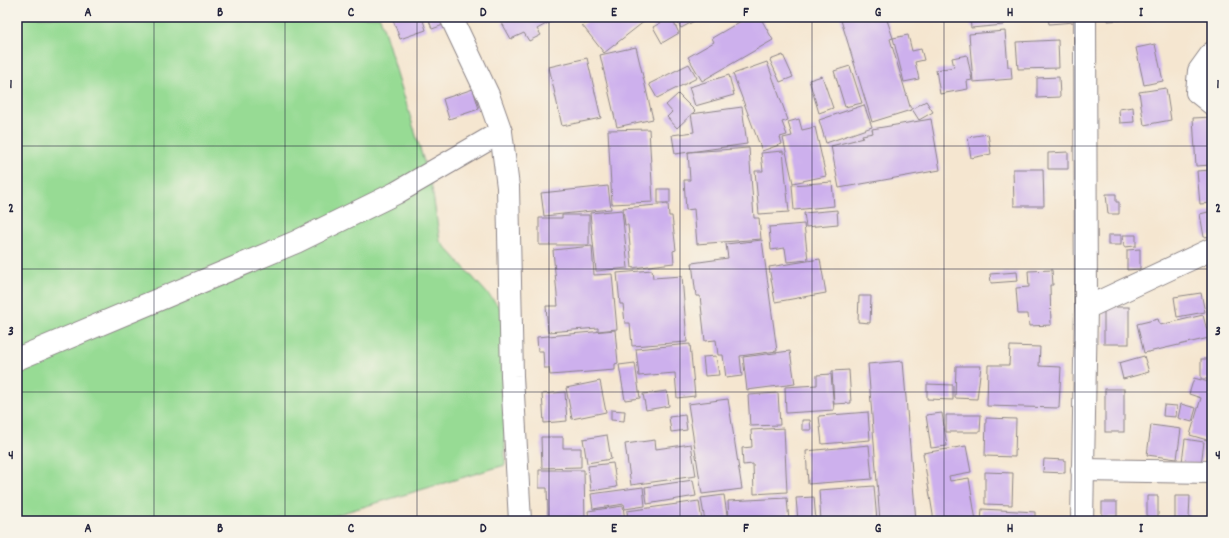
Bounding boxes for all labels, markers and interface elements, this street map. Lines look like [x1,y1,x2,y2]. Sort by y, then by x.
text: A [84,4,92,23]
text: B [217,4,223,23]
text: C [348,4,355,23]
text: D [480,4,487,23]
text: E [611,4,618,23]
text: F [743,4,749,23]
text: G [875,4,882,23]
text: H [1007,4,1014,23]
text: I [1139,4,1144,23]
text: 1 [10,76,13,95]
text: 1 [1217,76,1220,95]
text: 2 [8,200,14,219]
text: 2 [1215,200,1221,219]
text: 3 [8,323,14,342]
text: 3 [1215,323,1221,342]
text: 4 [8,447,14,466]
text: 4 [1215,447,1221,466]
text: A [84,520,92,538]
text: B [217,520,223,538]
text: C [348,520,355,538]
text: D [480,520,487,538]
text: E [611,520,618,538]
text: F [743,520,749,538]
text: G [875,520,882,538]
text: H [1007,520,1014,538]
text: I [1139,520,1144,538]

